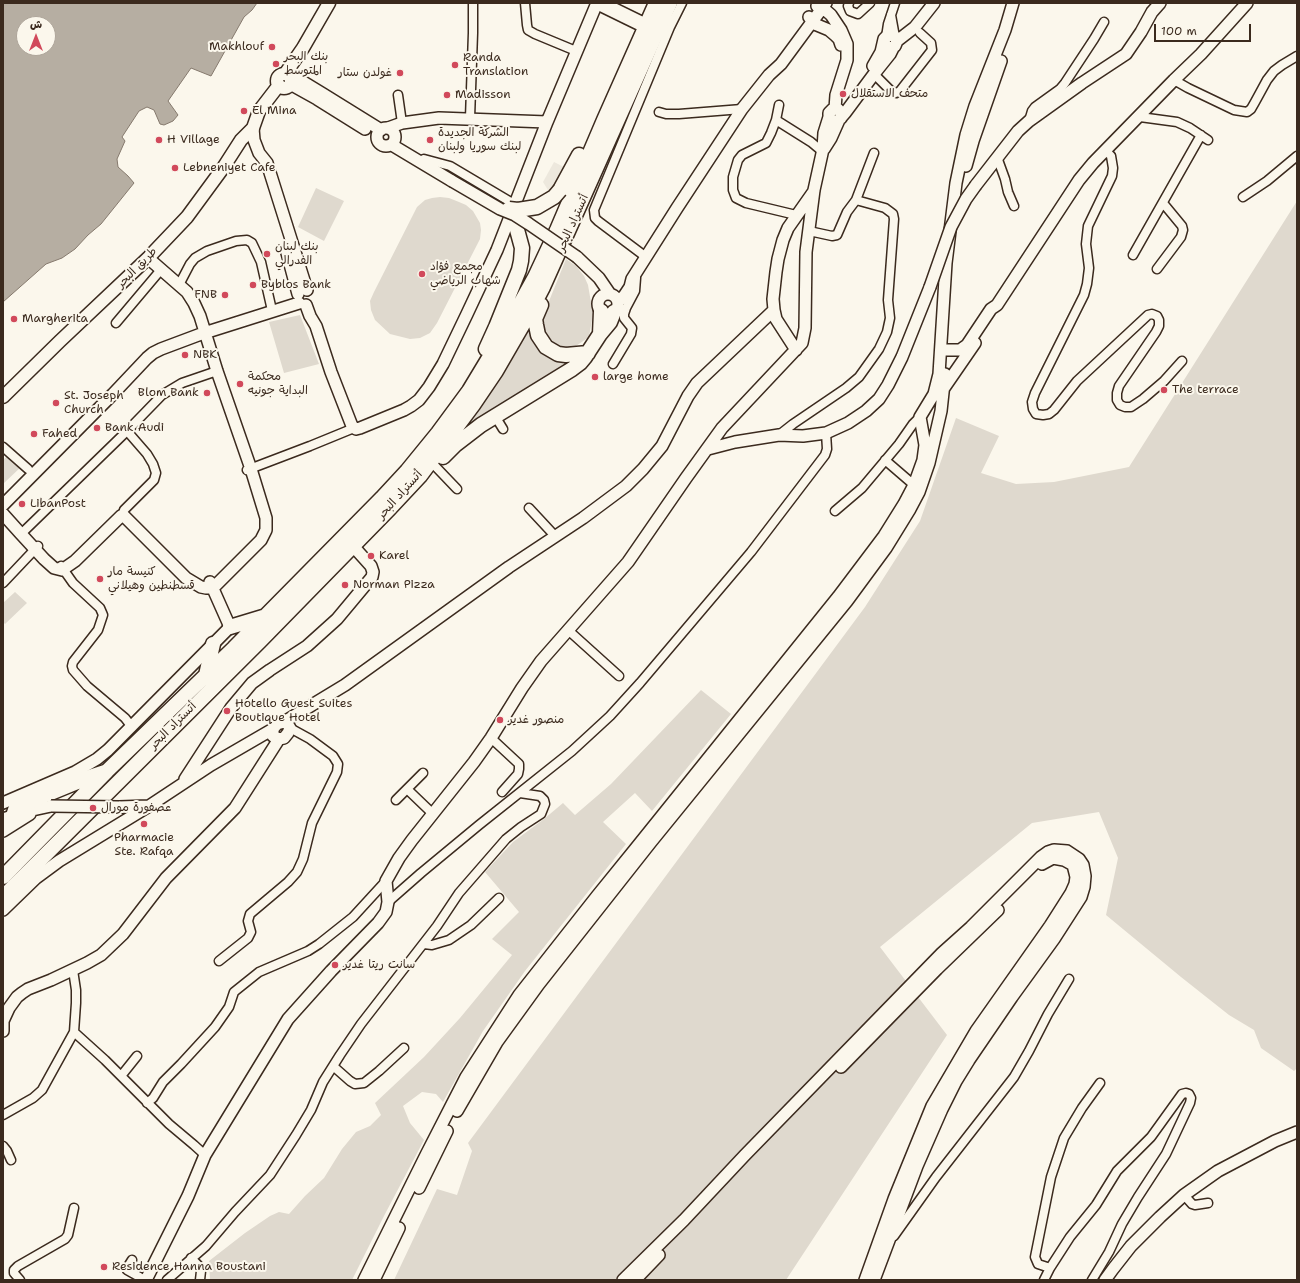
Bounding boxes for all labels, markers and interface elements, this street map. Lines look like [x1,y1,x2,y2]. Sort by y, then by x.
north arrow [16,16,56,56]
scale bar [1156,16,1253,42]
text: ش [30,17,42,32]
text: 100 m [1161,23,1197,39]
place label: Makhlouf [209,40,264,54]
marker: Makhlouf [267,42,277,52]
place label: بنك البحر المتوسط [284,50,328,78]
place label: Randa Translation [463,51,528,79]
marker: بنك البحر المتوسط [271,59,281,69]
marker: Randa Translation [450,60,460,70]
place label: غولدن ستار [338,66,392,80]
marker: غولدن ستار [395,68,405,78]
place label: متحف الاستقلال [851,87,928,101]
place label: Madisson [455,88,511,102]
marker: متحف الاستقلال [838,89,848,99]
marker: Madisson [442,90,452,100]
place label: El Mina [252,104,297,118]
marker: El Mina [239,106,249,116]
place label: الشركة الجديدة لبنك سوريا ولبنان [438,126,521,154]
place label: H Village [167,133,220,147]
marker: H Village [154,135,164,145]
marker: الشركة الجديدة لبنك سوريا ولبنان [425,135,435,145]
place label: Lebneniyet Cafe [183,161,276,175]
marker: Lebneniyet Cafe [170,163,180,173]
street label: أتستراد البحر [554,192,592,254]
place label: بنك لبنان الفدرالي [275,240,318,268]
street label: طريق البحر [114,245,160,291]
marker: بنك لبنان الفدرالي [262,249,272,259]
place label: مجمع فؤاد شهاب الرياضي [430,260,501,288]
marker: مجمع فؤاد شهاب الرياضي [417,269,427,279]
place label: Byblos Bank [261,278,331,292]
marker: Byblos Bank [248,280,258,290]
place label: FNB [194,288,217,302]
marker: FNB [220,290,230,300]
place label: Margherita [22,312,88,326]
marker: Margherita [9,314,19,324]
place label: NBK [193,348,217,362]
marker: NBK [180,350,190,360]
place label: محكمة البداية جونيه [248,370,308,398]
place label: large home [603,370,669,384]
marker: large home [590,372,600,382]
marker: محكمة البداية جونيه [235,379,245,389]
place label: The terrace [1172,383,1239,397]
marker: The terrace [1159,385,1169,395]
place label: Blom Bank [138,386,199,400]
marker: Blom Bank [202,388,212,398]
place label: St. Joseph Church [64,389,124,417]
marker: St. Joseph Church [51,398,61,408]
place label: Bank Audi [105,421,164,435]
marker: Bank Audi [92,423,102,433]
place label: Fahed [42,427,77,441]
marker: Fahed [29,429,39,439]
street label: أتستراد البحر [374,468,426,522]
place label: LibanPost [30,497,86,511]
marker: LibanPost [17,499,27,509]
place label: Karel [379,549,409,563]
marker: Karel [366,551,376,561]
place label: كنيسة مار قسطنطين وهيلاني [108,565,195,593]
marker: كنيسة مار قسطنطين وهيلاني [95,574,105,584]
place label: Norman Pizza [353,578,435,592]
marker: Norman Pizza [340,580,350,590]
place label: Hotello Guest Suites Boutique Hotel [235,697,352,725]
street label: أتستراد البحر [146,699,200,753]
marker: Hotello Guest Suites Boutique Hotel [222,706,232,716]
place label: منصور غدير [508,713,564,727]
marker: منصور غدير [495,715,505,725]
place label: عصفورة مورال [101,801,171,815]
marker: عصفورة مورال [88,803,98,813]
marker: Pharmacie Ste. Rafqa [139,819,149,829]
place label: Pharmacie Ste. Rafqa [114,831,174,859]
place label: سانت ريتا غدير [343,958,415,972]
marker: سانت ريتا غدير [330,960,340,970]
place label: Residence Hanna Boustani [112,1260,266,1274]
marker: Residence Hanna Boustani [99,1262,109,1272]

